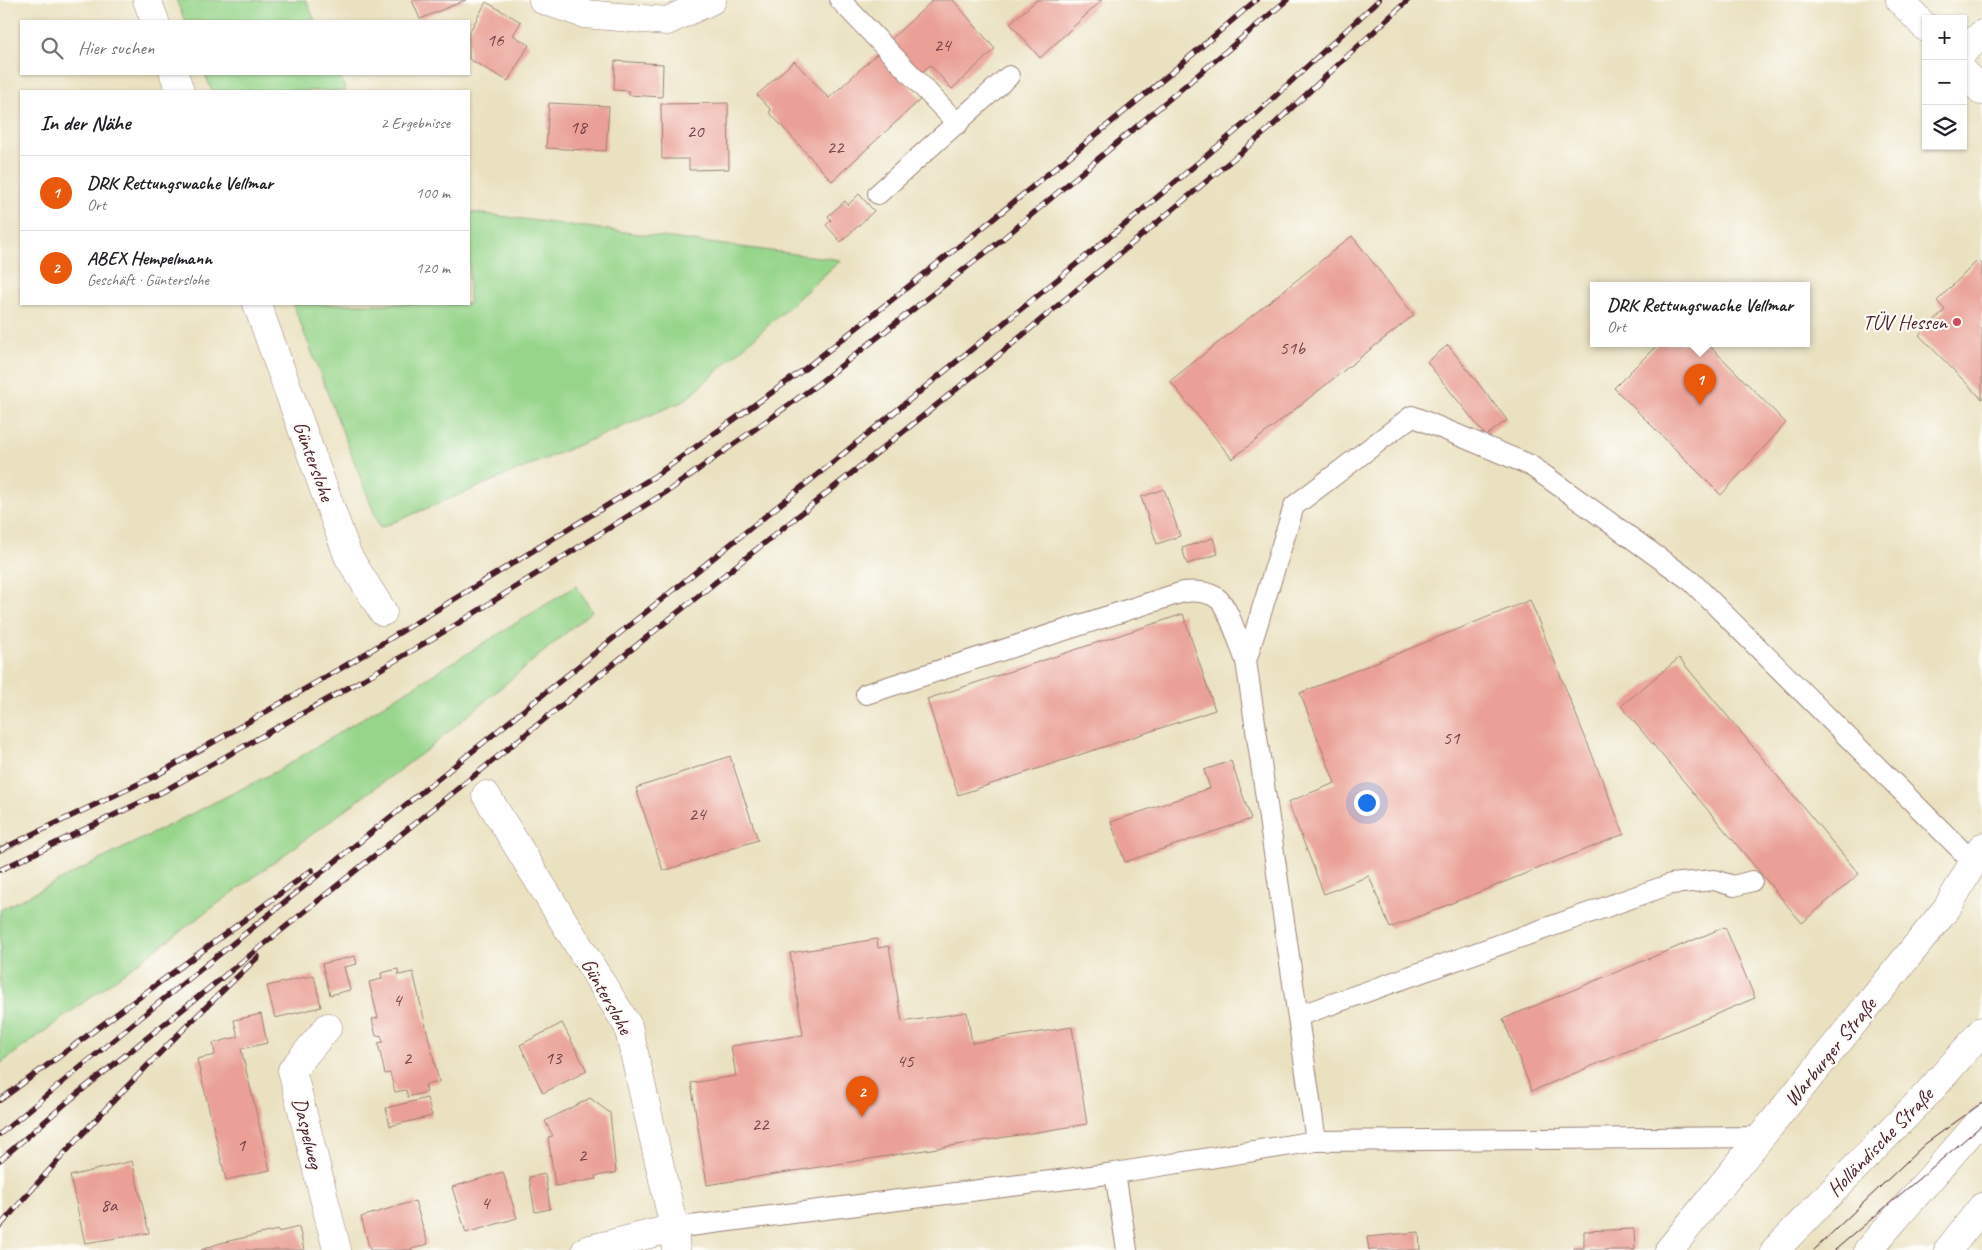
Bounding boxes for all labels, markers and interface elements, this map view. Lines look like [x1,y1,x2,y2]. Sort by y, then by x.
map controls [1922,15,1967,150]
button: + [1922,15,1967,60]
search box [20,20,470,75]
house number: 16 [486,28,505,52]
house number: 24 [933,33,953,57]
icon: search [38,34,66,62]
text: Hier suchen [78,36,154,60]
button: − [1922,60,1967,105]
button: layers [1922,105,1967,150]
text: In der Nähe [40,110,130,136]
text: 2 Ergebnisse [381,113,450,133]
house number: 18 [569,115,589,139]
house number: 20 [686,119,705,143]
house number: 22 [826,135,845,159]
text: DRK Rettungswache Vellmar [87,171,273,195]
text: 1 [52,183,60,203]
text: 100 m [416,183,450,203]
text: Ort [87,195,106,215]
text: ABEX Hempelmann [87,246,212,270]
text: 2 [52,258,60,278]
text: 120 m [416,258,450,278]
text: Geschäft · Günterslohe [87,270,209,290]
popup [1590,282,1810,347]
text: DRK Rettungswache Vellmar [1607,293,1793,317]
place label: TÜV Hessen [1863,309,1949,335]
marker: TÜV Hessen [1951,316,1963,328]
text: Ort [1607,317,1626,337]
house number: 51b [1279,336,1306,360]
pin: 1 [1684,364,1716,405]
street label: Günterslohe [288,417,341,506]
house number: 51 [1442,726,1461,750]
your location [1354,790,1380,816]
house number: 24 [688,802,708,826]
street label: Günterslohe [575,953,639,1040]
house number: 4 [393,988,404,1012]
street label: Warburger Straße [1778,991,1883,1112]
house number: 2 [403,1046,413,1070]
house number: 13 [544,1046,563,1070]
house number: 45 [896,1049,915,1073]
pin: 2 [846,1076,878,1117]
street label: Holländische Straße [1821,1080,1940,1202]
street label: Daspelweg [287,1095,330,1173]
house number: 22 [751,1112,770,1136]
house number: 1 [237,1133,247,1157]
house number: 2 [578,1143,588,1167]
house number: 4 [481,1191,492,1215]
house number: 8a [101,1193,119,1217]

